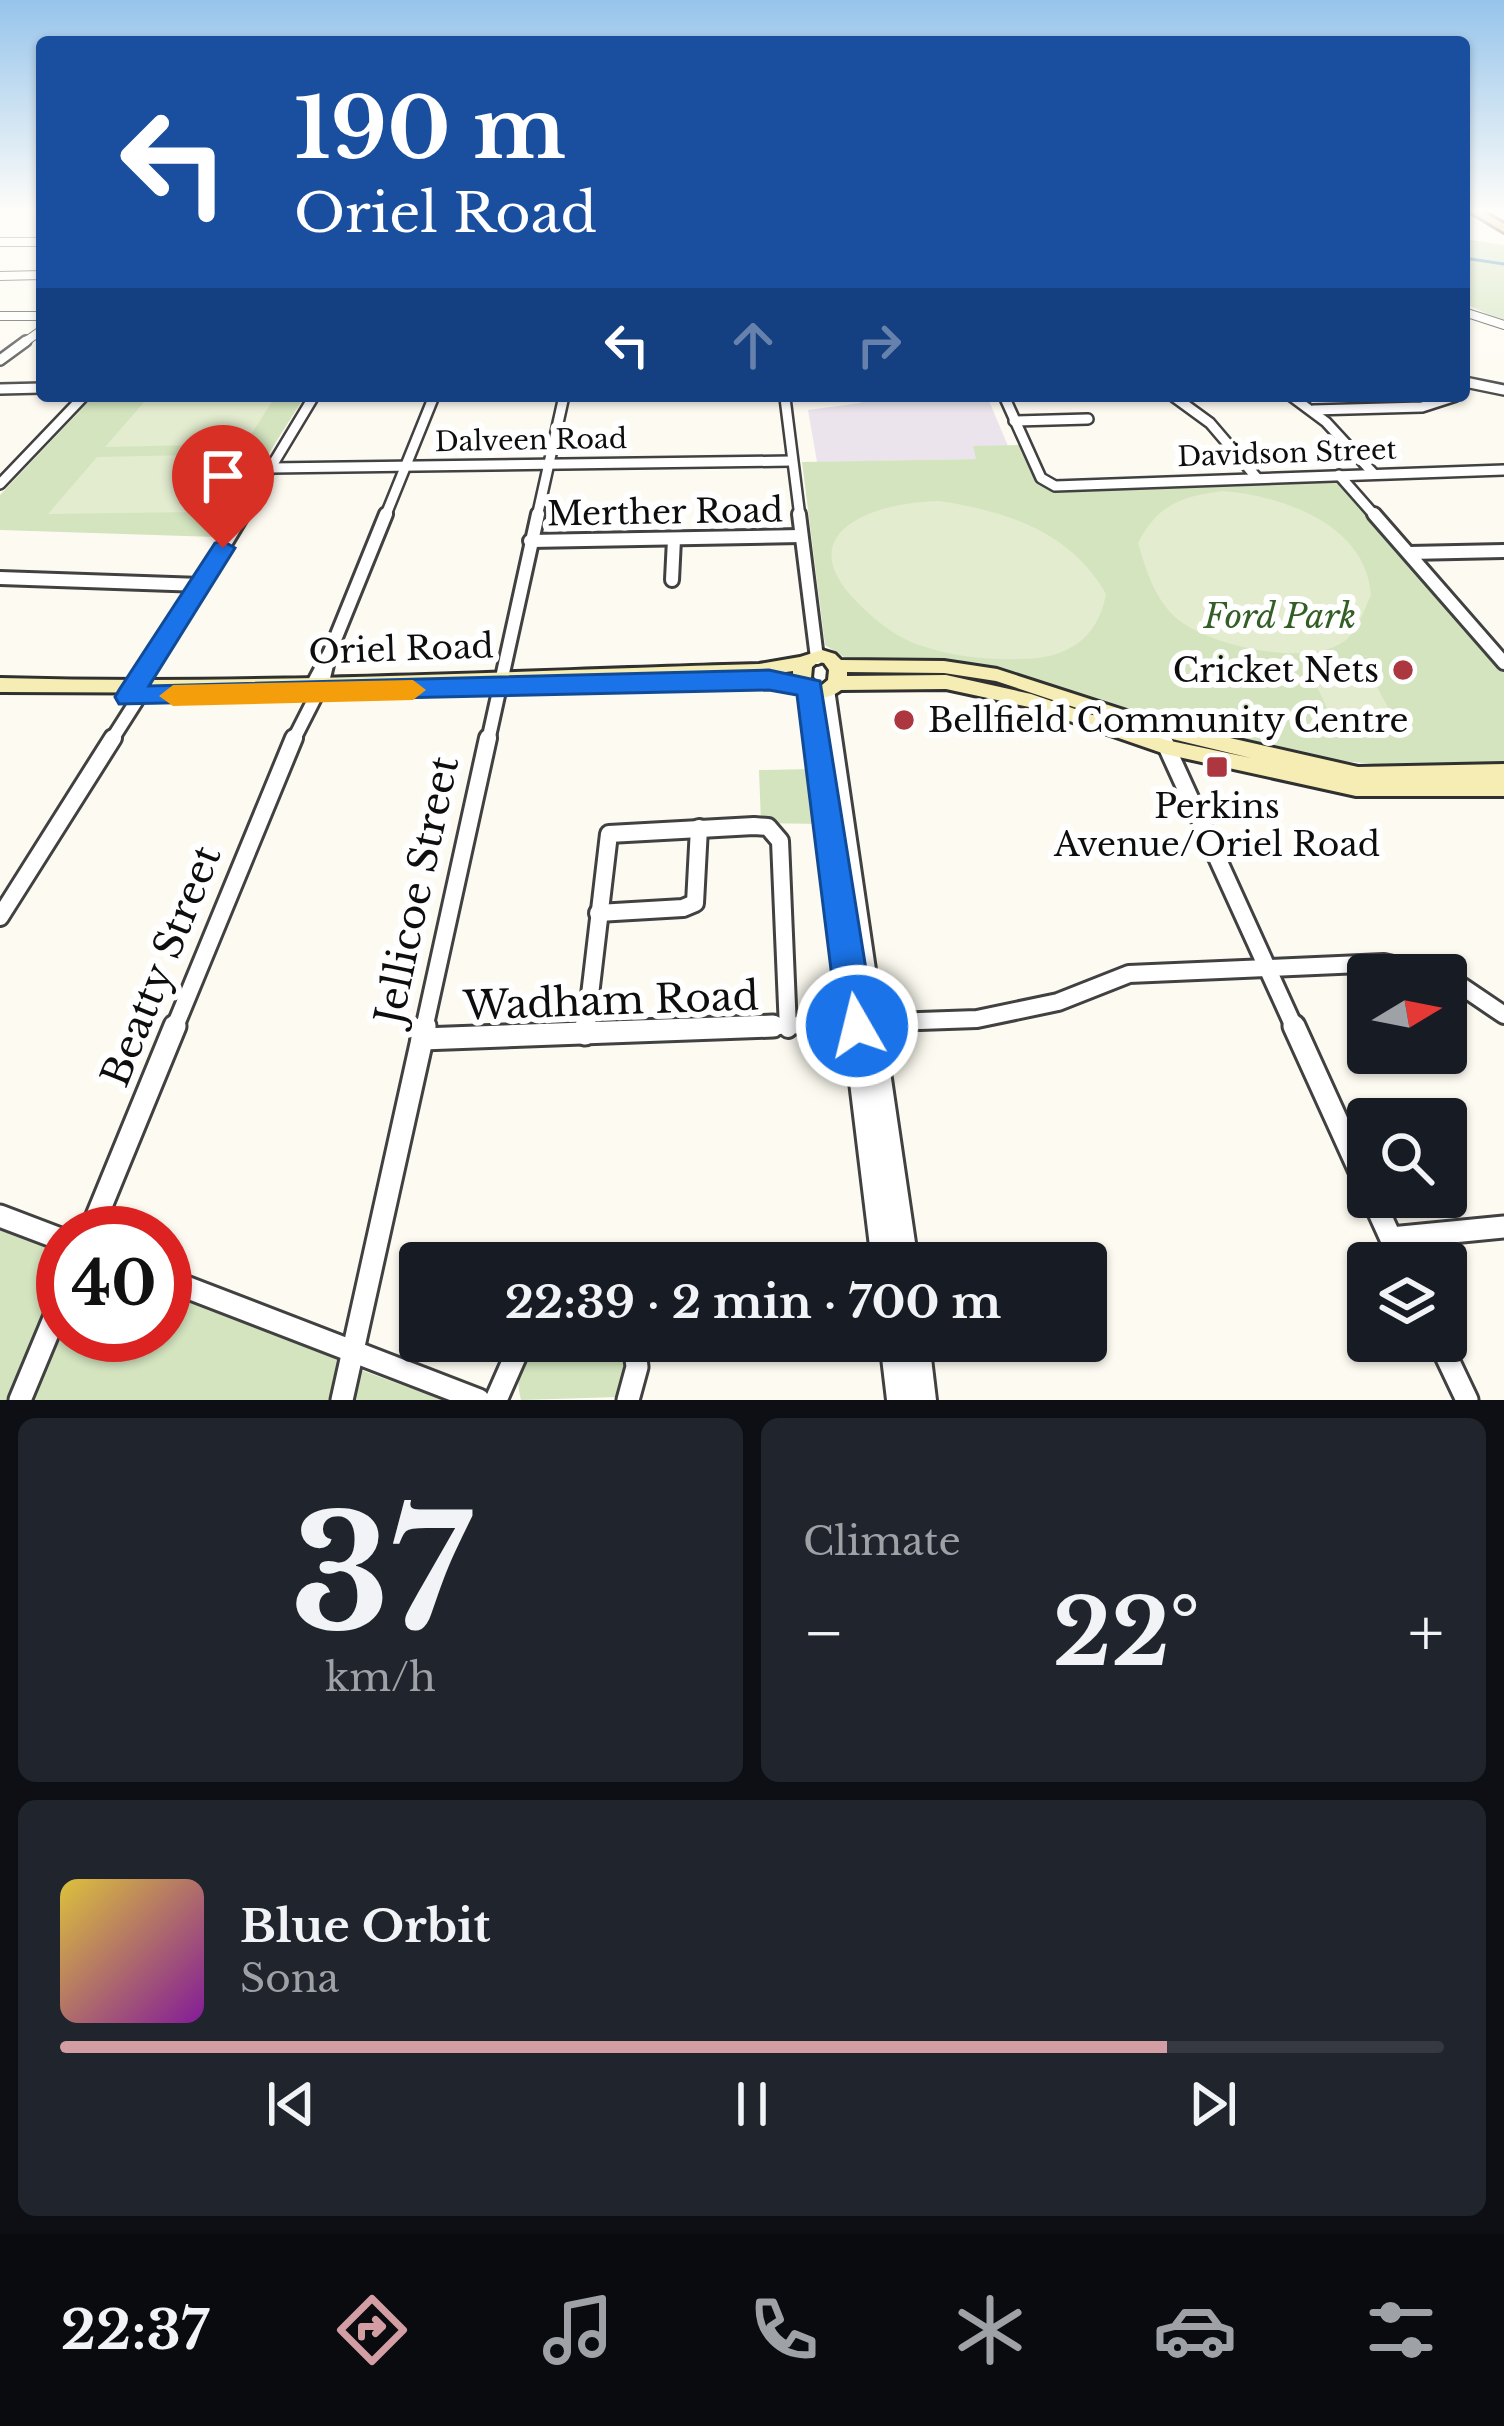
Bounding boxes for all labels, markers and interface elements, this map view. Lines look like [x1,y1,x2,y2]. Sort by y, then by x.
text: 190 m [294,77,566,181]
icon: left [96,84,252,240]
text: Oriel Road [294,180,597,247]
icon: left [594,312,660,378]
icon: ahead [720,312,786,378]
icon: right [846,312,912,378]
street label: Dalveen Road [435,422,627,458]
pin [172,425,274,548]
street label: Davidson Street [1177,433,1397,473]
icon: arrive [190,443,256,509]
street label: Merther Road [547,489,783,535]
park label: Ford Park [1203,596,1356,637]
street label: Oriel Road [308,625,494,673]
place label: Cricket Nets [1173,650,1379,691]
marker: Cricket Nets [1390,657,1416,683]
place label: Bellfield Community Centre [928,700,1408,741]
marker: Bellfield Community Centre [891,707,917,733]
street label: Jellicoe Street [364,751,469,1033]
marker: Perkins Avenue/Oriel Road [1204,754,1230,780]
place label: Perkins Avenue/Oriel Road [1053,786,1380,865]
street label: Beatty Street [90,838,232,1094]
north arrow [1347,954,1467,1074]
map controls [1347,954,1467,1362]
position arrow [794,963,920,1089]
street label: Wadham Road [461,971,760,1031]
button: search [1347,1098,1467,1218]
speed limit sign: 40 [36,1206,192,1362]
button: layers [1347,1242,1467,1362]
text: 22:39 · 2 min · 700 m [505,1274,1001,1330]
text: 37 [291,1478,470,1671]
text: Climate [803,1517,961,1566]
text: 22° [1053,1578,1200,1689]
text: − [803,1592,845,1674]
text: + [1408,1592,1444,1674]
text: km/h [325,1653,436,1702]
text: Blue Orbit [240,1898,490,1954]
text: Sona [240,1954,339,2003]
icon: previous [258,2071,324,2137]
icon: pause [719,2071,785,2137]
icon: next [1180,2071,1246,2137]
icon: directions [330,2288,414,2372]
icon: music [536,2288,620,2372]
icon: phone [742,2288,826,2372]
icon: climate [948,2288,1032,2372]
icon: car [1153,2288,1237,2372]
icon: filters [1359,2288,1443,2372]
text: 22:37 [61,2297,209,2364]

